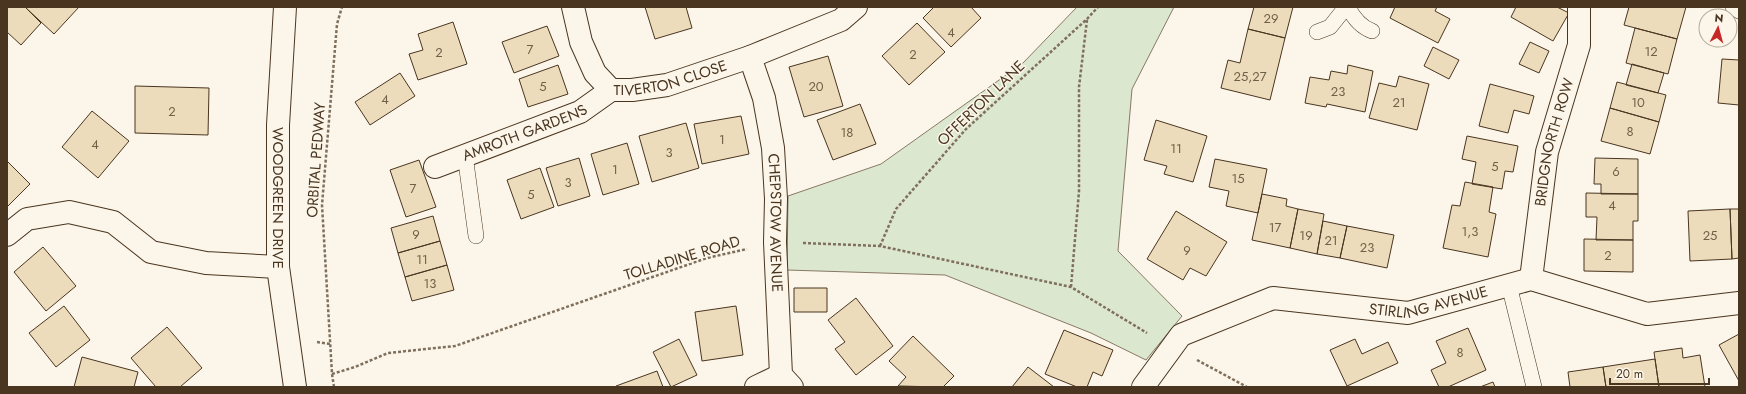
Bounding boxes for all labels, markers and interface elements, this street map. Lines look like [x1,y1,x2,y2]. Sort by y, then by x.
north arrow [1698,8,1738,48]
house number: 29 [1264,9,1278,28]
text: N [1714,10,1724,26]
house number: 4 [947,23,955,42]
house number: 7 [527,40,534,59]
house number: 12 [1644,42,1658,61]
house number: 2 [435,43,443,62]
house number: 2 [909,45,917,64]
street label: TIVERTON CLOSE [614,55,730,101]
street label: OFFERTON LANE [932,55,1030,151]
house number: 25,27 [1234,67,1267,86]
street label: BRIDGNORTH ROW [1529,75,1580,208]
house number: 5 [539,77,547,96]
house number: 20 [808,77,824,96]
house number: 23 [1331,82,1345,101]
house number: 4 [381,90,389,109]
house number: 21 [1392,93,1406,112]
house number: 10 [1631,93,1645,112]
street label: AMROTH GARDENS [459,99,592,167]
street label: ORBITAL PEDWAY [301,101,331,219]
house number: 2 [168,102,176,121]
house number: 8 [1626,122,1634,141]
house number: 18 [841,123,853,142]
street label: WOODGREEN DRIVE [267,127,289,269]
house number: 1 [719,130,725,149]
house number: 4 [91,135,99,154]
house number: 11 [1170,139,1182,158]
house number: 3 [665,143,673,162]
street label: CHEPSTOW AVENUE [762,153,788,293]
house number: 5 [1491,157,1499,176]
house number: 1 [612,160,618,179]
house number: 6 [1612,162,1620,181]
house number: 15 [1231,169,1245,188]
house number: 3 [564,173,572,192]
house number: 7 [410,179,417,198]
house number: 5 [527,185,535,204]
house number: 4 [1608,196,1616,215]
house number: 17 [1269,218,1282,237]
house number: 1,3 [1462,222,1478,241]
house number: 9 [412,225,420,244]
house number: 19 [1299,226,1313,245]
house number: 25 [1703,226,1717,245]
street label: TOLLADINE ROAD [621,230,743,286]
house number: 21 [1324,231,1338,250]
house number: 23 [1360,238,1374,257]
house number: 9 [1183,241,1191,260]
house number: 2 [1604,246,1612,265]
house number: 11 [416,250,428,269]
house number: 13 [424,274,436,293]
street label: STIRLING AVENUE [1368,280,1490,324]
house number: 8 [1456,343,1464,362]
scale bar [1610,360,1709,386]
text: 20 m [1616,365,1643,383]

